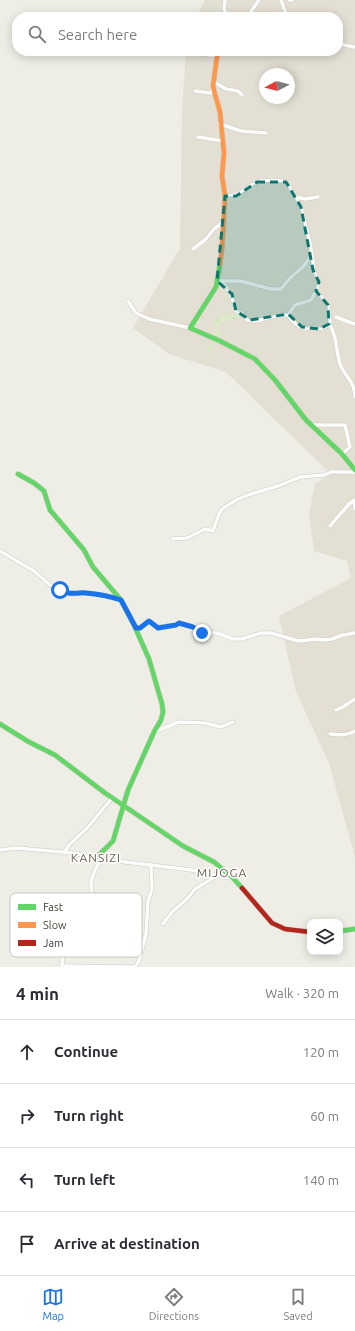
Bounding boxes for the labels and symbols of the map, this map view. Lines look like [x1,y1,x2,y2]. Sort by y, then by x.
north arrow [259,68,295,104]
route start [51,581,69,599]
route end [193,624,211,642]
district label: KANSIZI [71,851,121,864]
district label: MIJOGA [197,866,247,879]
legend [10,893,142,957]
text: Fast [43,901,64,913]
text: Slow [43,919,67,931]
text: Jam [43,937,64,949]

